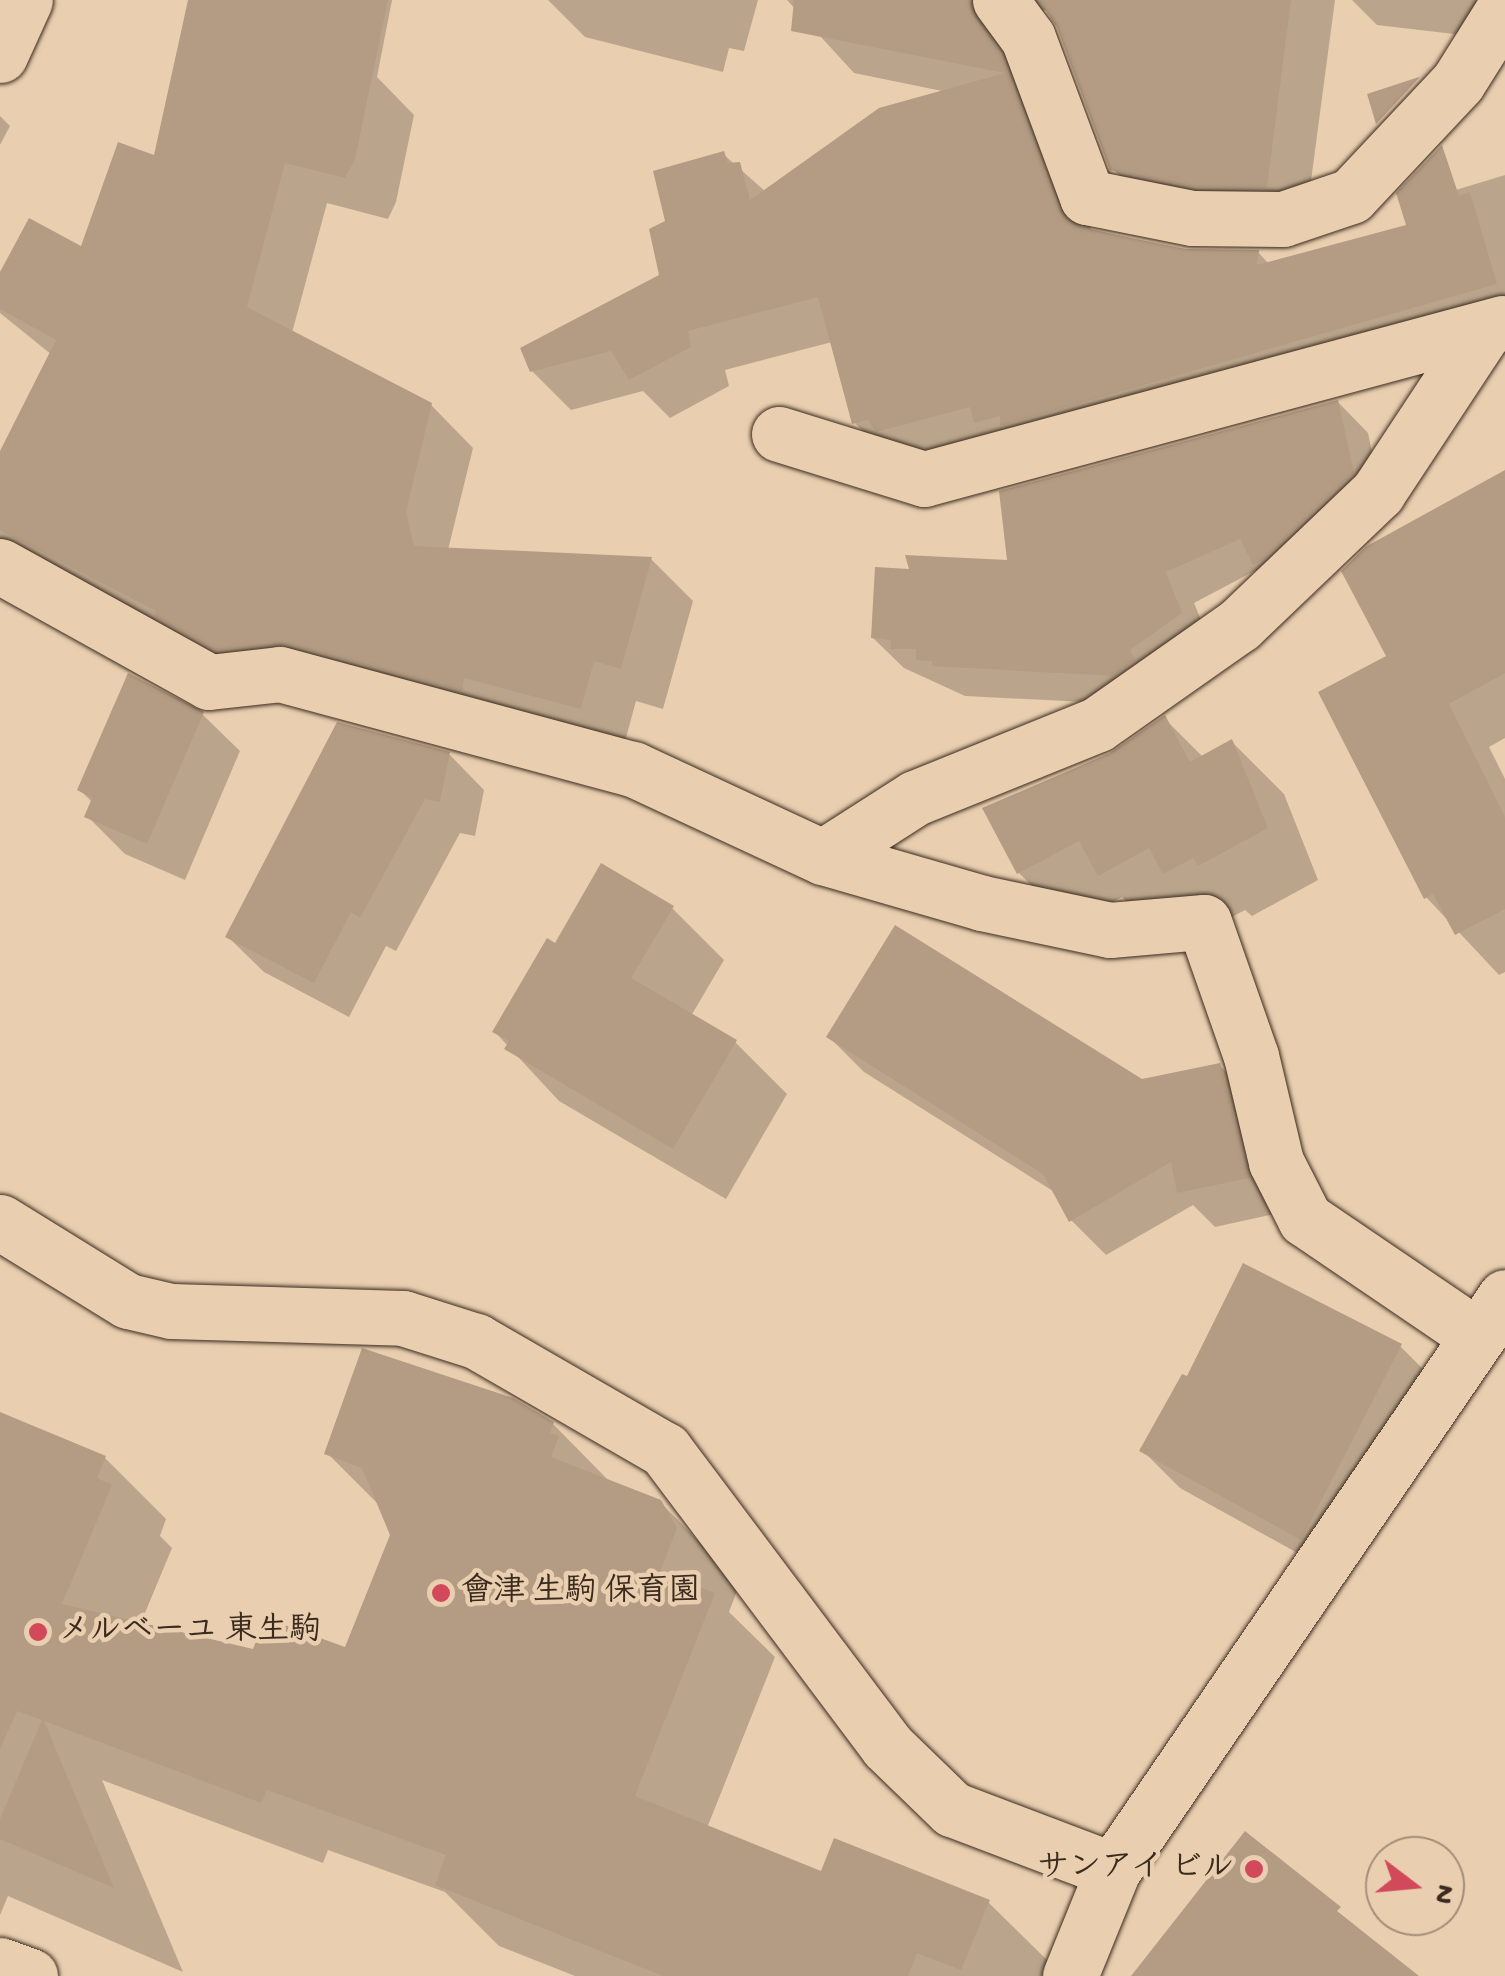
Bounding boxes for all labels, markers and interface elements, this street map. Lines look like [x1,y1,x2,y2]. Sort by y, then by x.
place label: 會津 生駒 保育園 [461,1574,700,1612]
marker: 會津 生駒 保育園 [430,1582,452,1604]
place label: メルベーユ 東生駒 [58,1613,322,1651]
marker: メルベーユ 東生駒 [27,1621,49,1643]
north arrow [1365,1836,1465,1936]
place label: サンアイ ビル [1034,1850,1234,1888]
marker: サンアイ ビル [1243,1858,1265,1880]
text: N [1424,1881,1461,1907]

